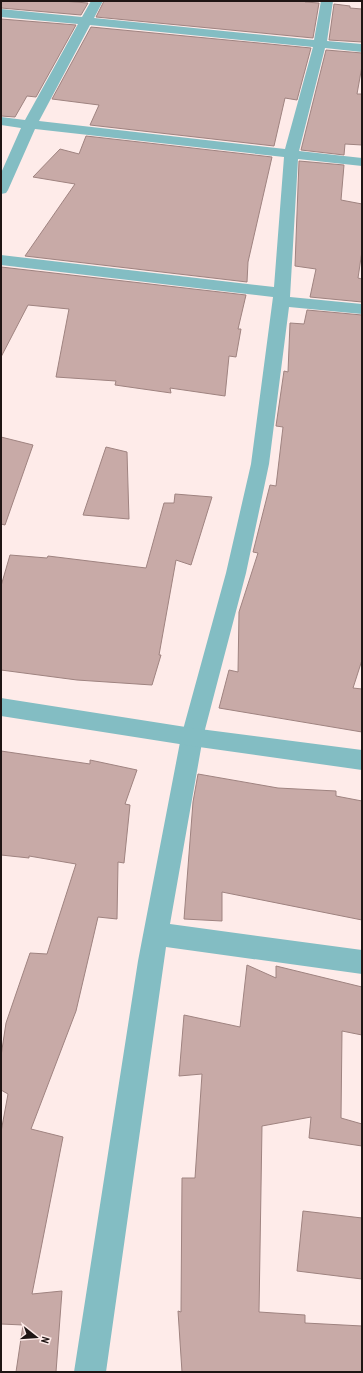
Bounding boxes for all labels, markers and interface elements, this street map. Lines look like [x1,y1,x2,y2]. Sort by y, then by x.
north arrow [16,1317,56,1357]
text: N [38,1335,53,1345]

